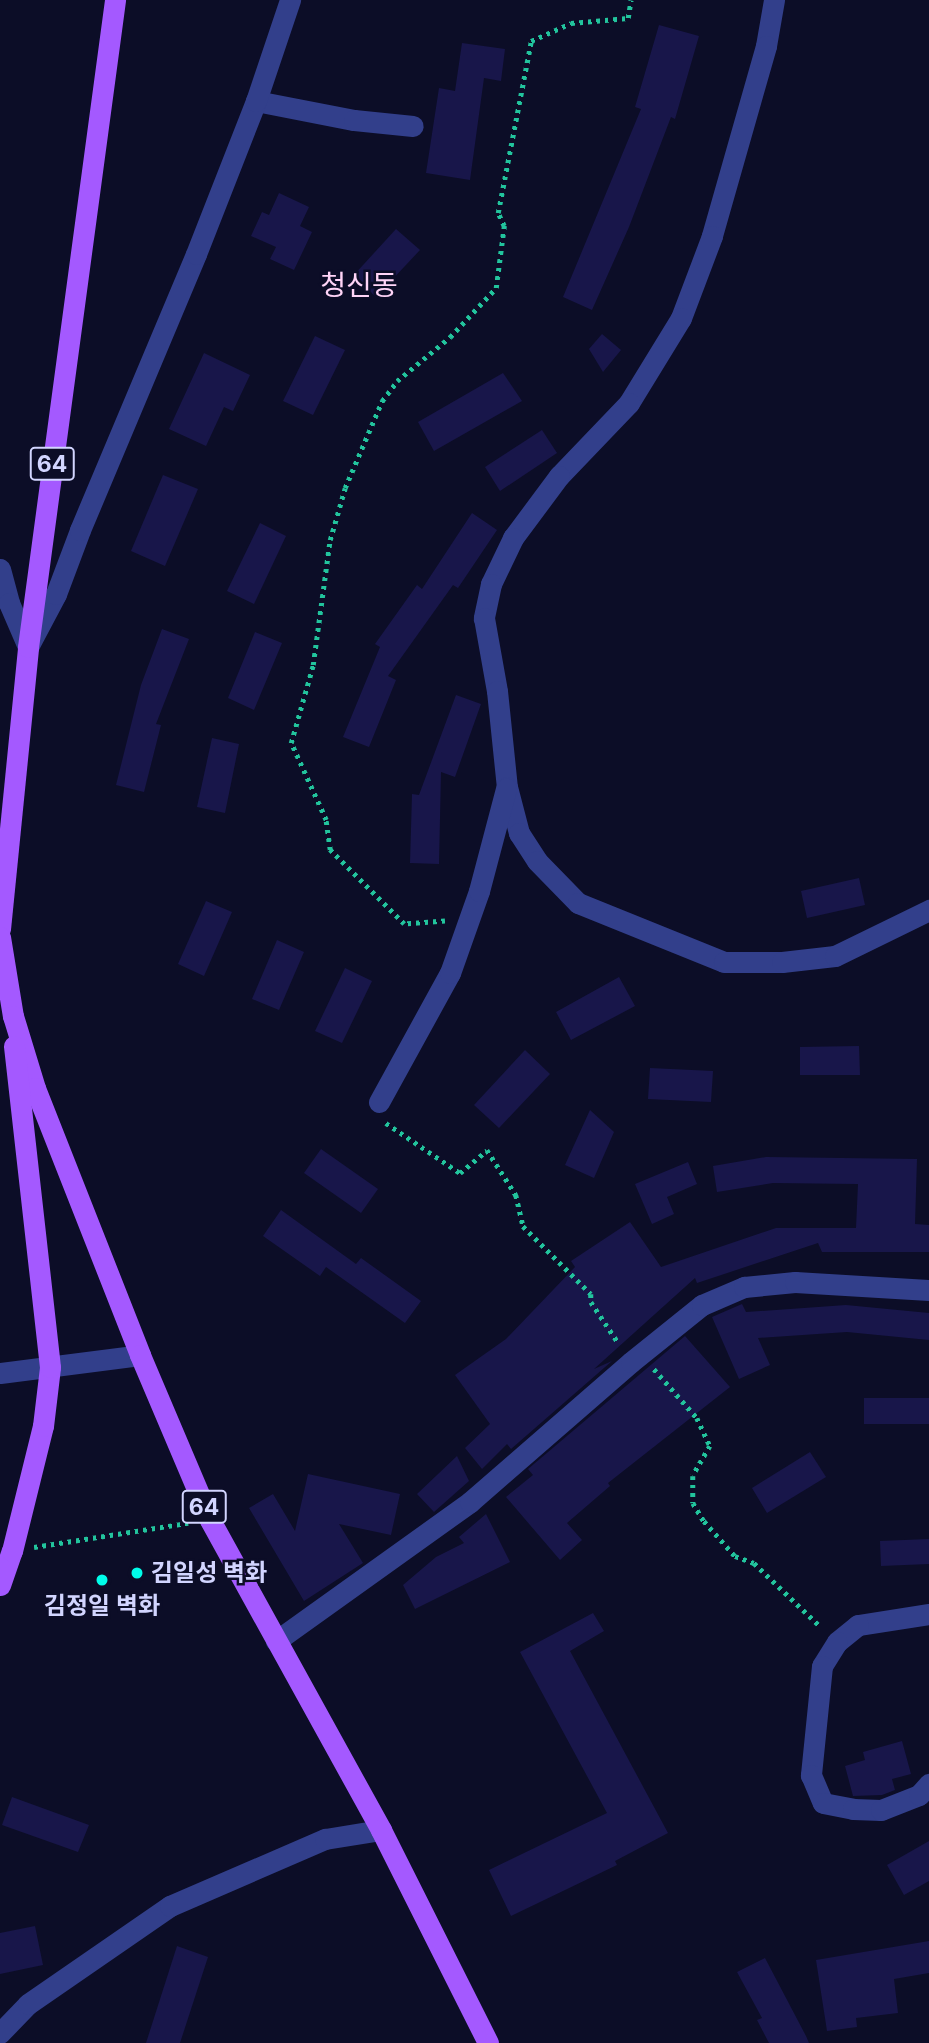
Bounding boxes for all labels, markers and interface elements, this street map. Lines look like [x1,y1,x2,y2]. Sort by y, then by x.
district label: 청신동 [320,268,398,302]
road number: 64 [29,445,75,484]
road number: 64 [181,1488,227,1526]
place label: 김일성 벽화 [151,1559,267,1587]
marker: 김일성 벽화 [129,1565,145,1581]
marker: 김정일 벽화 [94,1572,110,1588]
place label: 김정일 벽화 [44,1592,160,1620]

